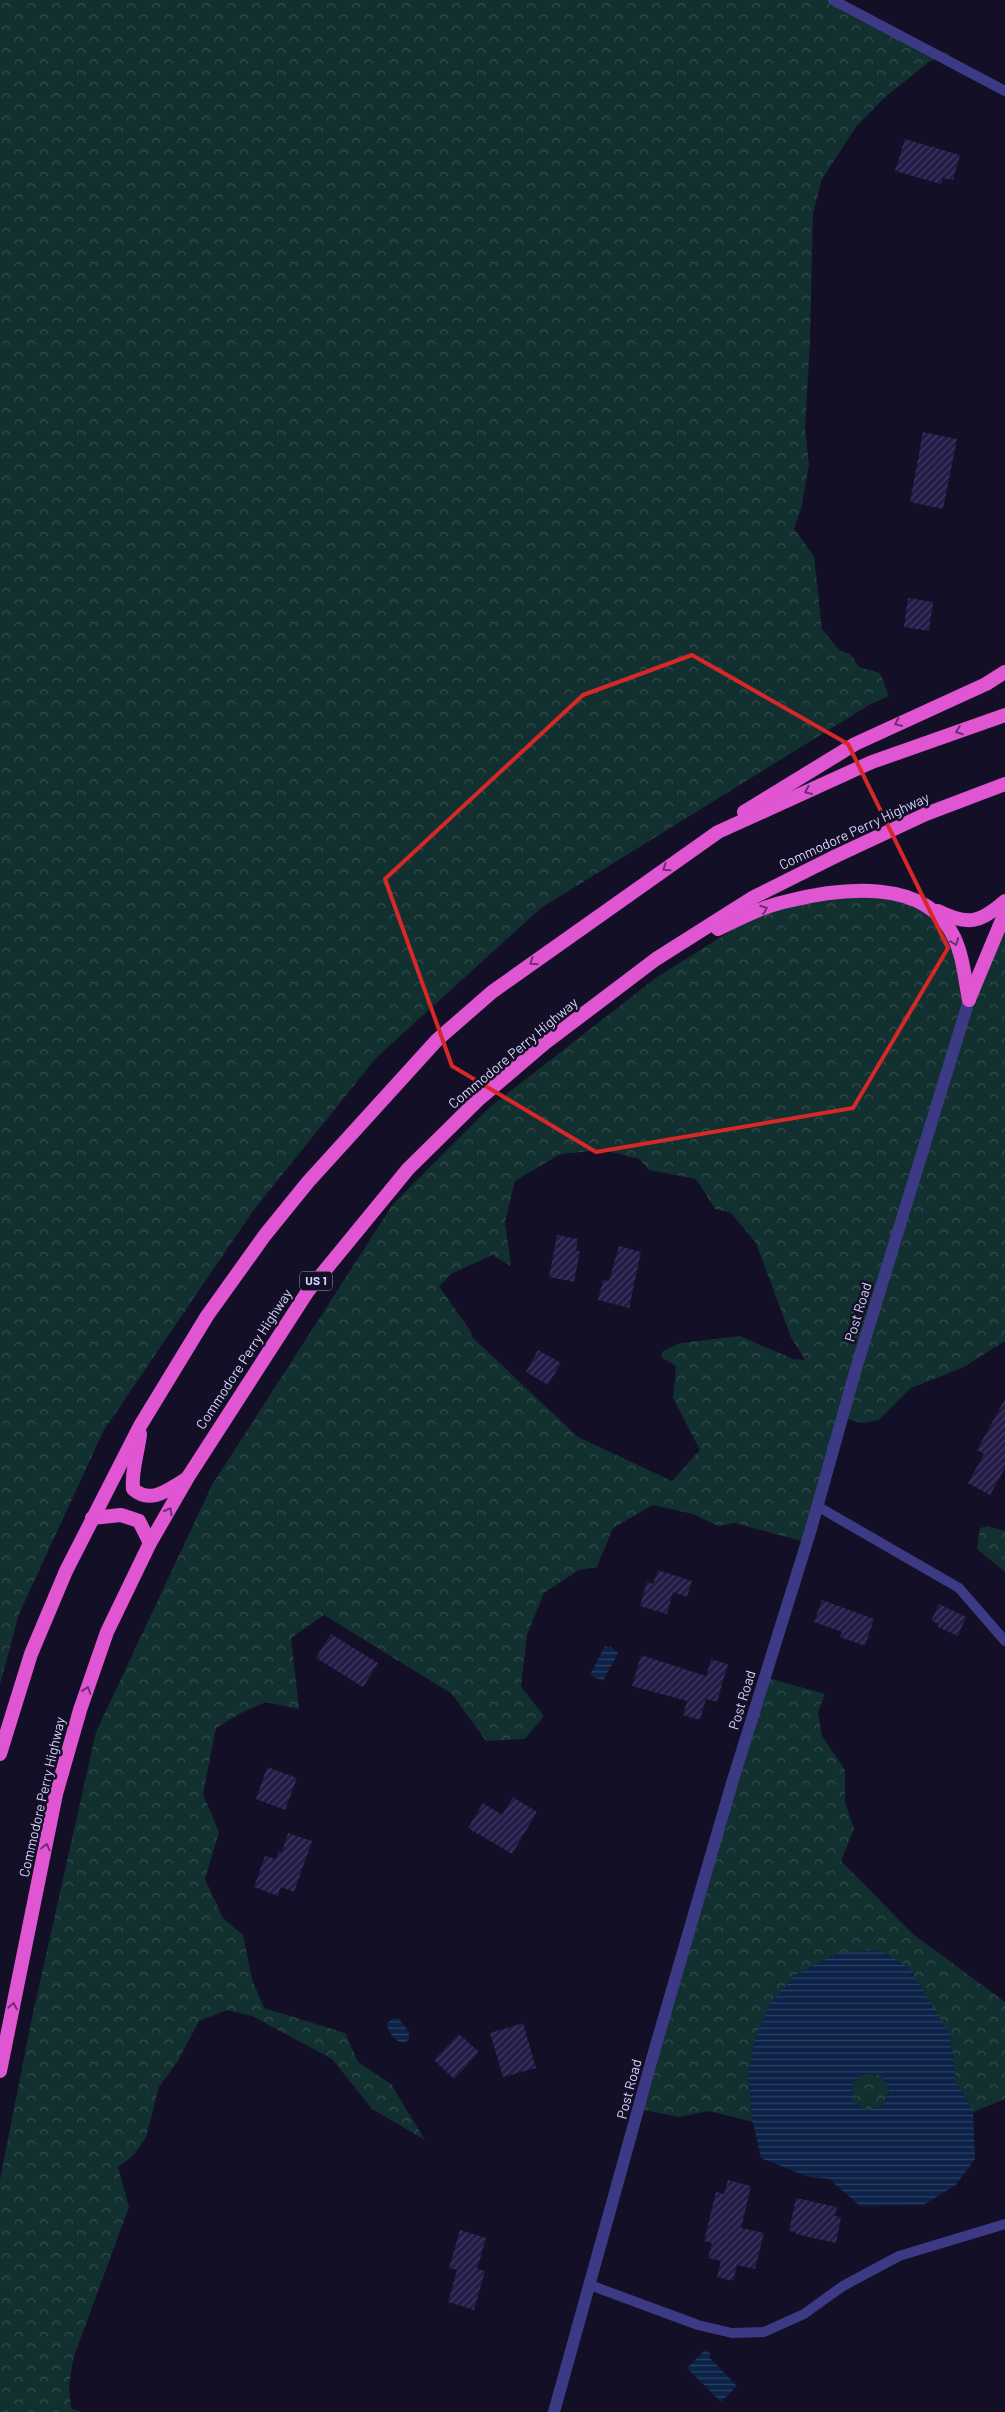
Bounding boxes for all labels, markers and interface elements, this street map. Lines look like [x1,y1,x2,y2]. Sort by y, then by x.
one-way arrow [894,717,903,727]
one-way arrow [955,725,964,735]
one-way arrow [804,785,813,796]
street label: Commodore Perry Highway [776,788,932,873]
one-way arrow [662,862,672,871]
one-way arrow [759,905,767,915]
one-way arrow [949,937,959,946]
one-way arrow [529,956,539,965]
street label: Commodore Perry Highway [444,993,581,1112]
road number: US 1 [300,1272,332,1290]
street label: Post Road [840,1280,875,1344]
street label: Commodore Perry Highway [192,1285,296,1432]
one-way arrow [162,1507,172,1516]
street label: Post Road [724,1668,759,1732]
one-way arrow [81,1686,91,1695]
street label: Commodore Perry Highway [15,1715,68,1879]
one-way arrow [40,1842,50,1851]
one-way arrow [7,2002,18,2010]
street label: Post Road [612,2057,645,2121]

